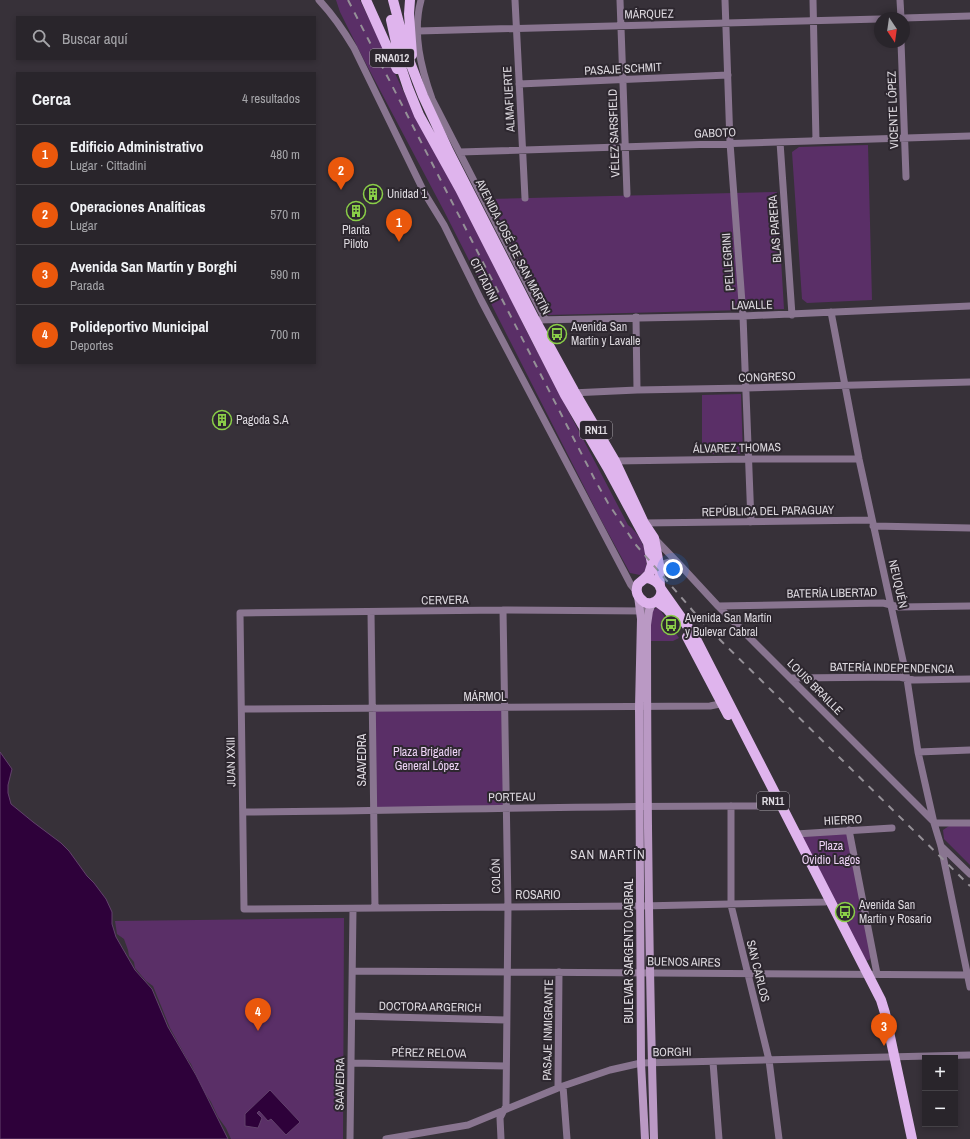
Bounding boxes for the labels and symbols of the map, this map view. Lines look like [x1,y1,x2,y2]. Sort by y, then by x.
street label: MÁRQUEZ [624,6,674,22]
north arrow [874,12,910,48]
road number: RNA012 [370,49,414,67]
street label: PASAJE SCHMIT [584,59,662,79]
street label: ALMAFUERTE [499,66,519,133]
street label: VICENTE LÓPEZ [884,71,902,149]
street label: VÉLEZ SARSFIELD [604,88,624,178]
street label: GABOTO [694,124,737,142]
pin: 2 [328,157,354,190]
street label: AVENIDA JOSÉ DE SAN MARTÍN [471,176,554,317]
building icon: Unidad 1 [362,183,384,205]
place label: Unidad 1 [387,186,427,202]
street label: BLAS PARERA [765,194,785,263]
building icon: Planta Piloto [345,200,367,222]
pin: 1 [386,209,412,242]
place label: Planta Piloto [342,222,370,252]
street label: PELLEGRINI [718,233,738,291]
street label: CITTADINI [466,255,502,305]
street label: LAVALLE [731,297,773,313]
place label: Avenida San Martín y Lavalle [570,319,640,349]
bus stop icon: Avenida San Martín y Lavalle [546,323,568,345]
street label: CONGRESO [738,368,796,386]
building icon: Pagoda S.A [211,409,233,431]
place label: Pagoda S.A [236,412,289,428]
road number: RN11 [580,421,612,439]
street label: ÁLVAREZ THOMAS [692,439,782,457]
street label: REPÚBLICA DEL PARAGUAY [702,502,835,520]
street label: NEUQUÉN [885,558,911,610]
your location [663,559,683,579]
street label: BATERÍA LIBERTAD [786,584,878,602]
street label: CERVERA [421,592,469,608]
place label: Avenida San Martín y Bulevar Cabral [684,610,772,640]
bus stop icon: Avenida San Martín y Bulevar Cabral [660,614,682,636]
street label: LOUIS BRAILLE [784,656,846,718]
street label: BATERÍA INDEPENDENCIA [830,659,955,677]
street label: MÁRMOL [463,689,507,705]
street label: SAAVEDRA [354,733,370,786]
street label: JUAN XXIII [223,737,239,787]
park label: Plaza Brigadier General López [393,744,462,774]
street label: PORTEAU [488,789,536,805]
road number: RN11 [757,792,789,810]
street label: HIERRO [823,811,863,829]
park label: Plaza Ovidio Lagos [802,838,860,868]
district label: SAN MARTÍN [570,846,646,863]
street label: COLÓN [488,858,504,894]
street label: BULEVAR SARGENTO CABRAL [621,878,637,1024]
street label: ROSARIO [515,887,561,903]
place label: Avenida San Martín y Rosario [858,897,932,927]
bus stop icon: Avenida San Martín y Rosario [834,901,856,923]
street label: SAN CARLOS [743,938,774,1004]
street label: BUENOS AIRES [647,953,721,971]
street label: PASAJE INMIGRANTE [539,979,557,1081]
pin: 4 [245,998,271,1031]
street label: DOCTORA ARGERICH [379,998,481,1016]
pin: 3 [871,1013,897,1046]
street label: PÉREZ RELOVA [391,1044,467,1062]
street label: BORGHI [652,1044,692,1060]
street label: SAAVEDRA [332,1057,348,1111]

